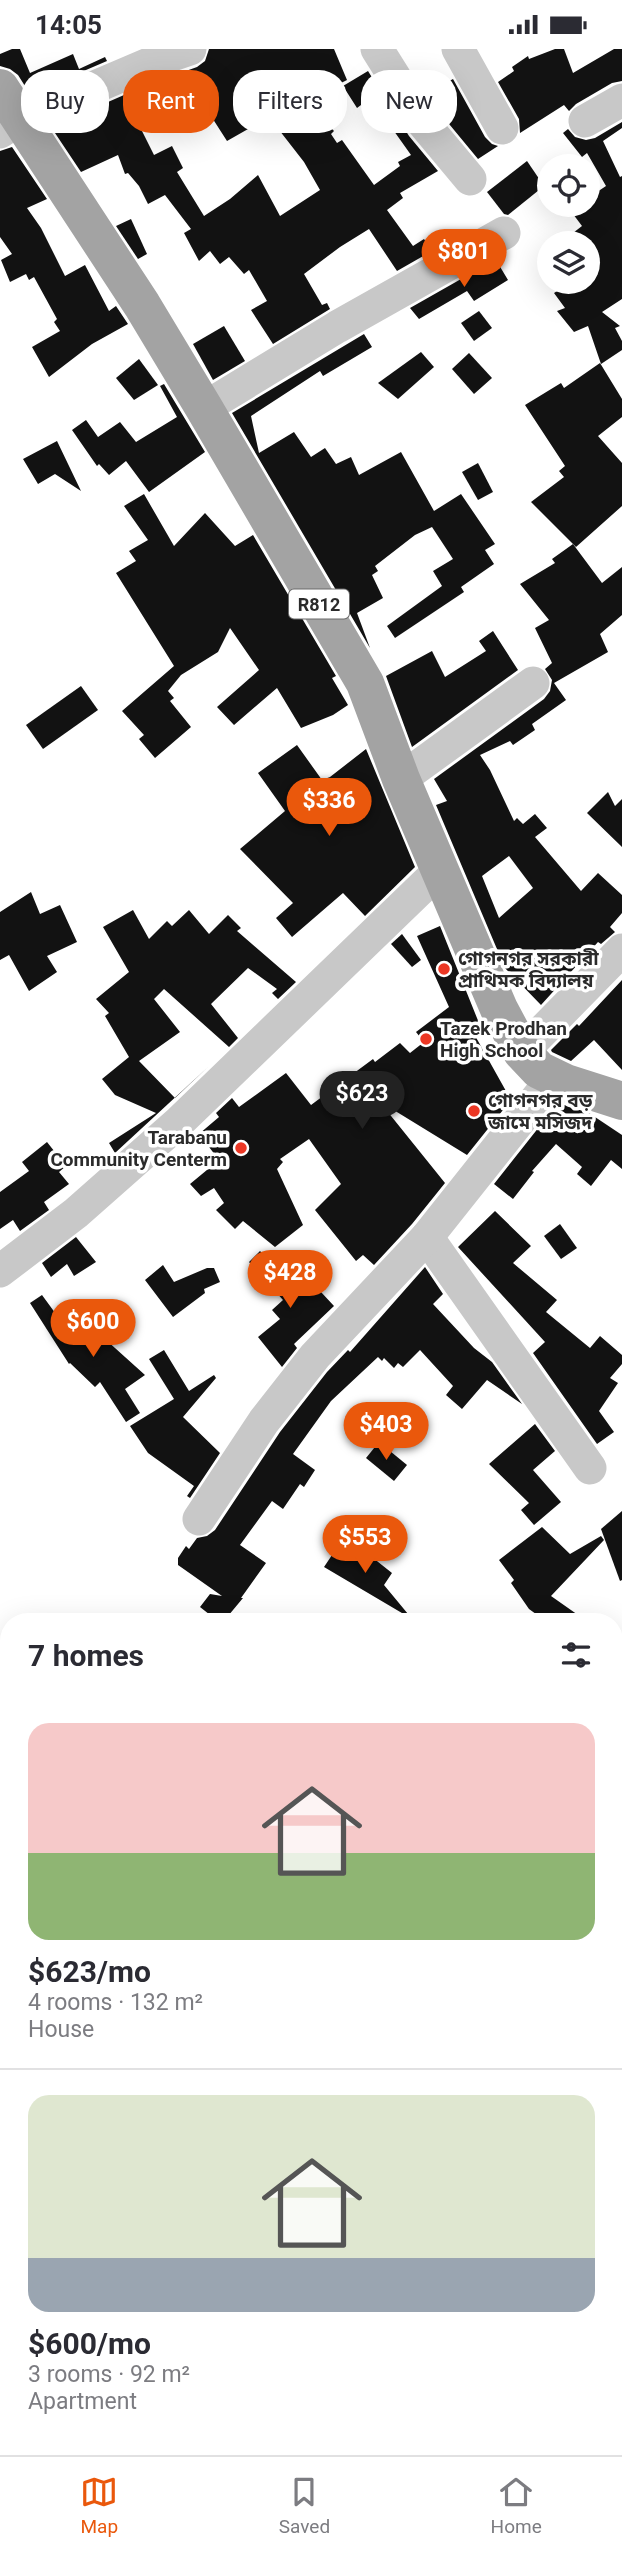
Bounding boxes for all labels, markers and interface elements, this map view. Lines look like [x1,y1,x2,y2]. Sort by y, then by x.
text: 14:05 [35,10,102,40]
chip: Buy [21,70,109,133]
chip: Rent [123,70,219,133]
chip: Filters [233,70,347,133]
chip: New [361,70,457,133]
map controls [537,154,600,294]
button: locate [537,154,600,217]
pin: $801 [423,229,505,289]
button: layers [537,231,600,294]
text: $801 [438,238,490,265]
road number: R812 [289,589,349,619]
pin: $336 [288,779,370,838]
text: $336 [303,787,355,814]
place label: গোগনগর সরকারী প্রাথিমক বিদ্যালয় [458,947,599,992]
marker: গোগনগর সরকারী প্রাথিমক বিদ্যালয় [436,961,452,977]
place label: Tazek Prodhan High School [440,1017,567,1062]
marker: Tazek Prodhan High School [418,1031,434,1047]
pin: $623 [321,1072,403,1131]
text: $623 [336,1080,388,1107]
place label: গোগনগর বড় জামে মসিজদ [487,1089,593,1134]
marker: গোগনগর বড় জামে মসিজদ [466,1103,482,1119]
place label: Tarabanu Community Centerm [50,1126,227,1171]
marker: Tarabanu Community Centerm [233,1140,249,1156]
pin: $428 [249,1251,331,1310]
text: $428 [264,1259,316,1286]
pin: $600 [52,1299,134,1359]
text: $600 [67,1308,119,1335]
pin: $403 [345,1403,427,1462]
text: $403 [360,1411,412,1438]
pin: $553 [324,1515,406,1575]
text: $553 [339,1524,391,1551]
icon: filters [557,1636,595,1674]
text: 7 homes [28,1638,144,1673]
icon: home [249,1768,375,1894]
text: $623/mo [28,1954,151,1989]
text: 4 rooms · 132 m² [28,1989,203,2016]
text: House [28,2016,94,2043]
icon: home [249,2140,375,2266]
text: $600/mo [28,2326,151,2361]
text: 3 rooms · 92 m² [28,2361,190,2388]
text: Apartment [28,2388,137,2415]
tab: Map [80,2473,118,2538]
tab: Saved [279,2473,330,2538]
tab: Home [491,2473,542,2538]

